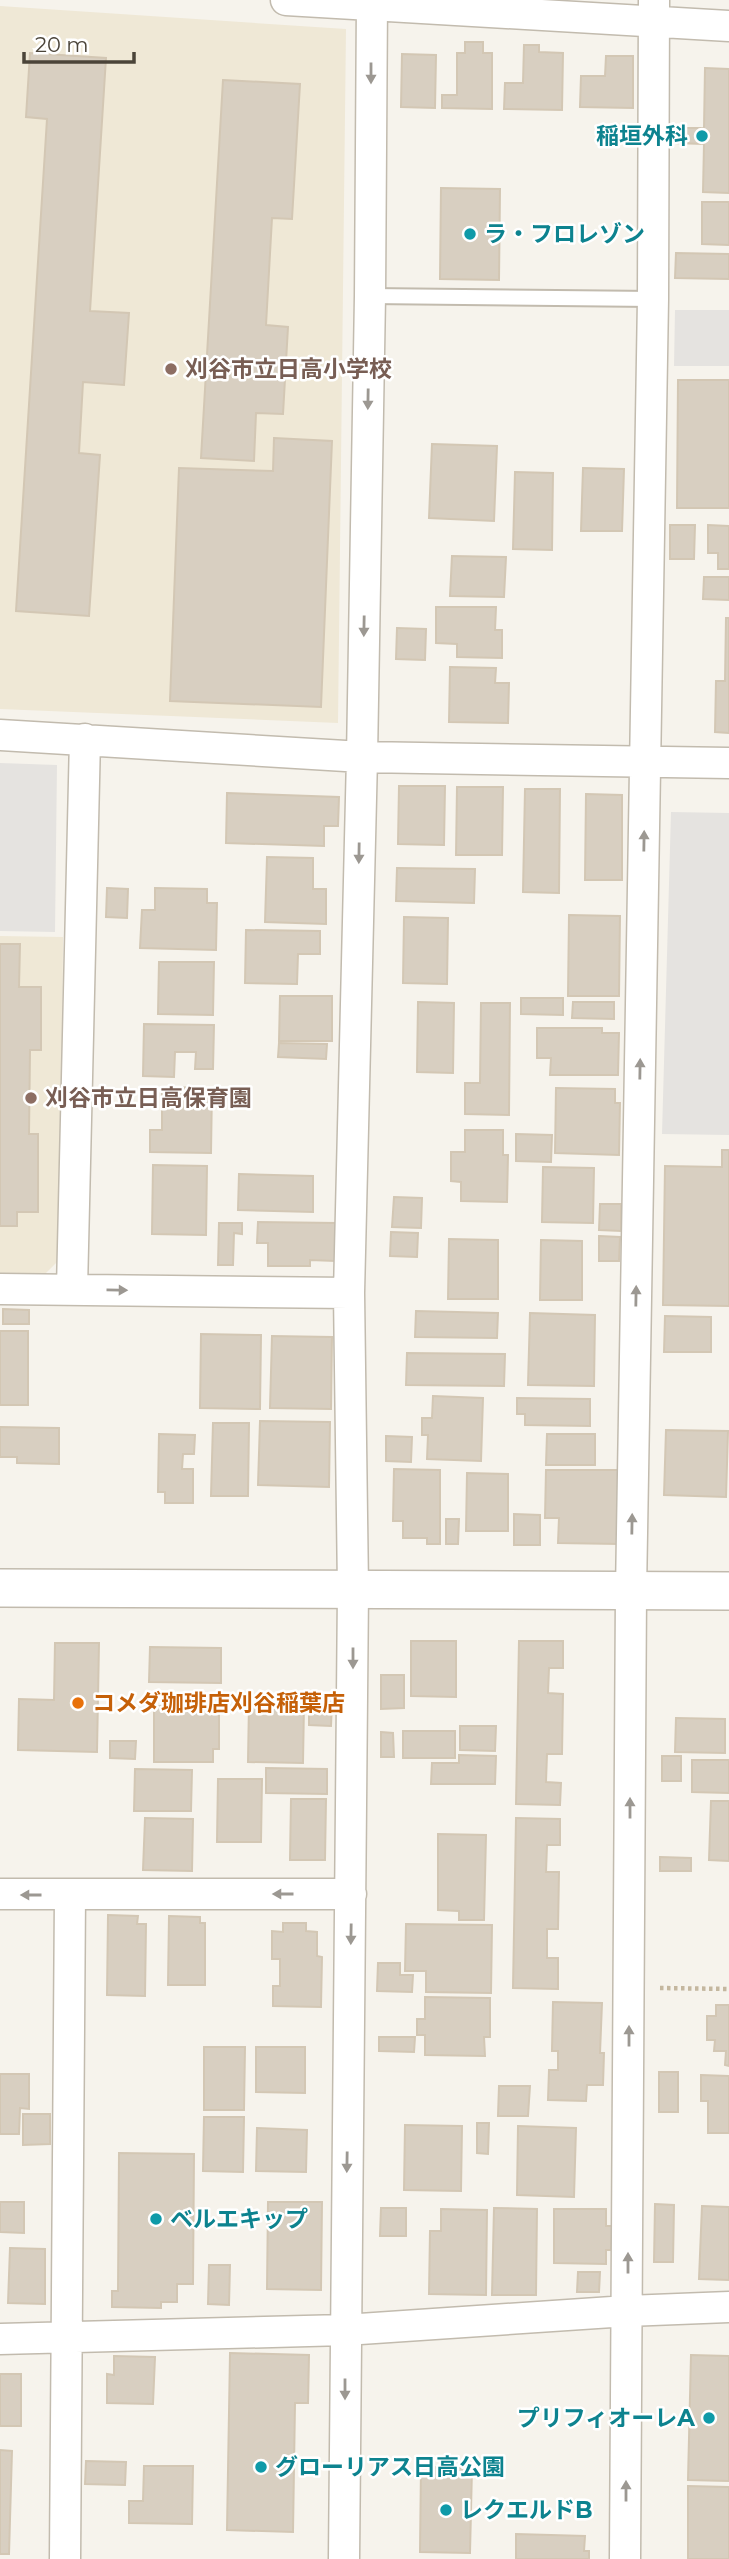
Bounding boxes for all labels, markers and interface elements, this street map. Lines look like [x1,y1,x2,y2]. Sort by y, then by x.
scale bar [24,21,135,65]
text: 20 m [35,32,89,57]
one-way arrow [365,62,377,84]
place label: 稲垣外科 [596,122,688,150]
marker: 稲垣外科 [694,128,710,144]
place label: ラ・フロレゾン [484,220,645,248]
marker: ラ・フロレゾン [462,226,478,242]
place label: 刈谷市立日高小学校 [185,355,392,383]
marker: 刈谷市立日高小学校 [163,361,179,377]
one-way arrow [362,388,374,410]
one-way arrow [358,615,370,637]
one-way arrow [639,830,650,852]
one-way arrow [354,843,365,865]
one-way arrow [634,1057,646,1079]
place label: 刈谷市立日高保育園 [45,1084,252,1112]
marker: 刈谷市立日高保育園 [23,1090,39,1106]
one-way arrow [106,1284,128,1296]
one-way arrow [630,1285,642,1307]
one-way arrow [626,1512,638,1534]
one-way arrow [347,1647,359,1669]
place label: コメダ珈琲店刈谷稲葉店 [92,1689,345,1717]
marker: コメダ珈琲店刈谷稲葉店 [70,1695,86,1711]
one-way arrow [624,1797,636,1819]
one-way arrow [272,1888,294,1900]
one-way arrow [20,1889,42,1900]
one-way arrow [345,1923,356,1945]
one-way arrow [623,2025,634,2047]
one-way arrow [341,2151,353,2173]
place label: ベルエキップ [170,2205,308,2233]
marker: ベルエキップ [148,2211,164,2227]
one-way arrow [622,2252,634,2274]
one-way arrow [339,2378,350,2400]
place label: プリフィオーレA [517,2404,695,2432]
marker: プリフィオーレA [701,2410,717,2426]
place label: グローリアス日高公園 [275,2453,505,2481]
marker: グローリアス日高公園 [253,2459,269,2475]
one-way arrow [620,2480,632,2502]
place label: レクエルドB [460,2496,593,2524]
marker: レクエルドB [438,2502,454,2518]

